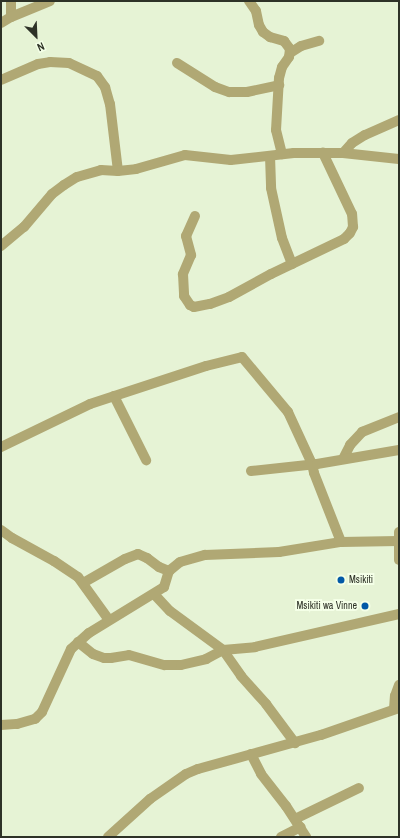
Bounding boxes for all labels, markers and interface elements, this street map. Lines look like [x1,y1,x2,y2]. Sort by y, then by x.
north arrow [16,16,56,56]
text: N [35,39,47,55]
place label: Msikiti [349,574,373,586]
marker: Msikiti [336,575,346,585]
place label: Msikiti wa Vinne [297,600,357,612]
marker: Msikiti wa Vinne [360,601,370,611]

